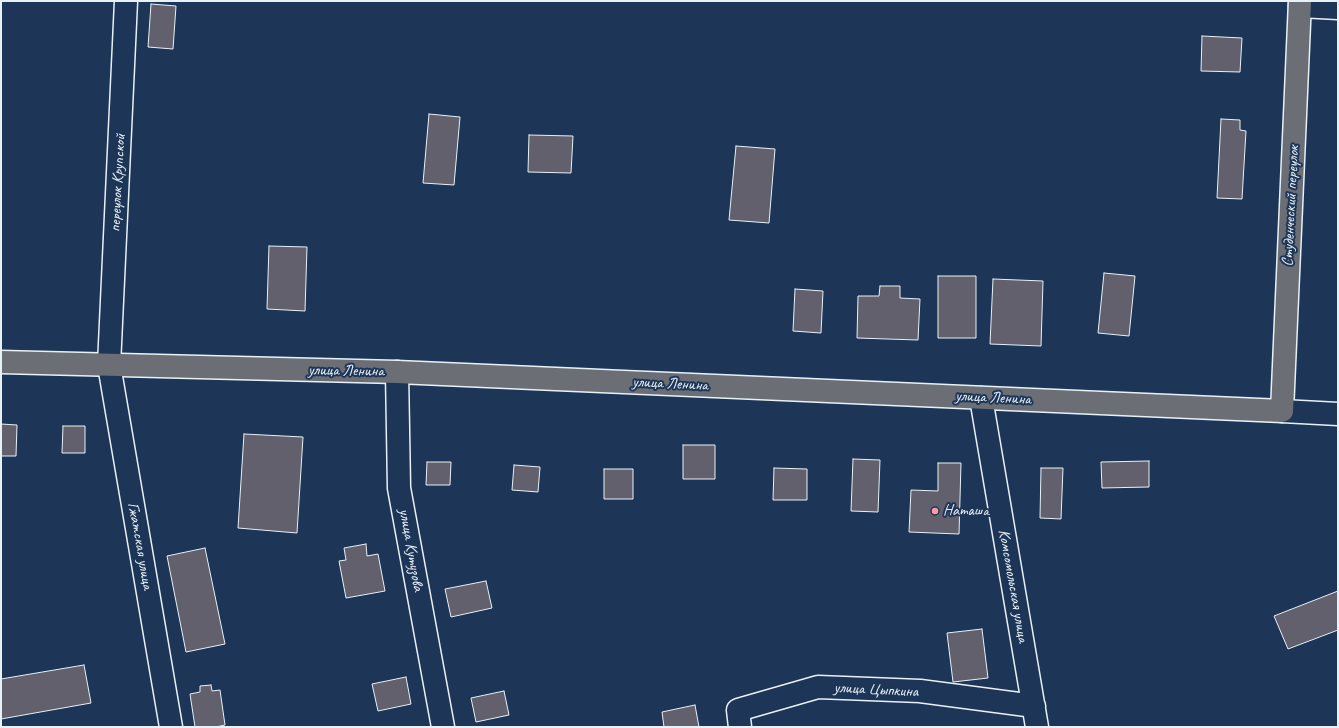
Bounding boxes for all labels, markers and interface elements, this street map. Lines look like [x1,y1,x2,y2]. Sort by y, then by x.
street label: переулок Крупской [106,133,130,233]
street label: Студенческий переулок [1278,145,1304,267]
street label: улица Ленина [308,361,384,381]
street label: улица Ленина [632,372,708,396]
street label: улица Ленина [955,386,1031,410]
street label: Гжатская улица [123,501,157,591]
place label: Наташа [943,501,989,521]
marker: Наташа [930,506,940,516]
street label: улица Кутузова [394,507,428,593]
street label: Комсомольская улица [994,528,1032,644]
street label: улица Цыпкина [833,678,919,702]

